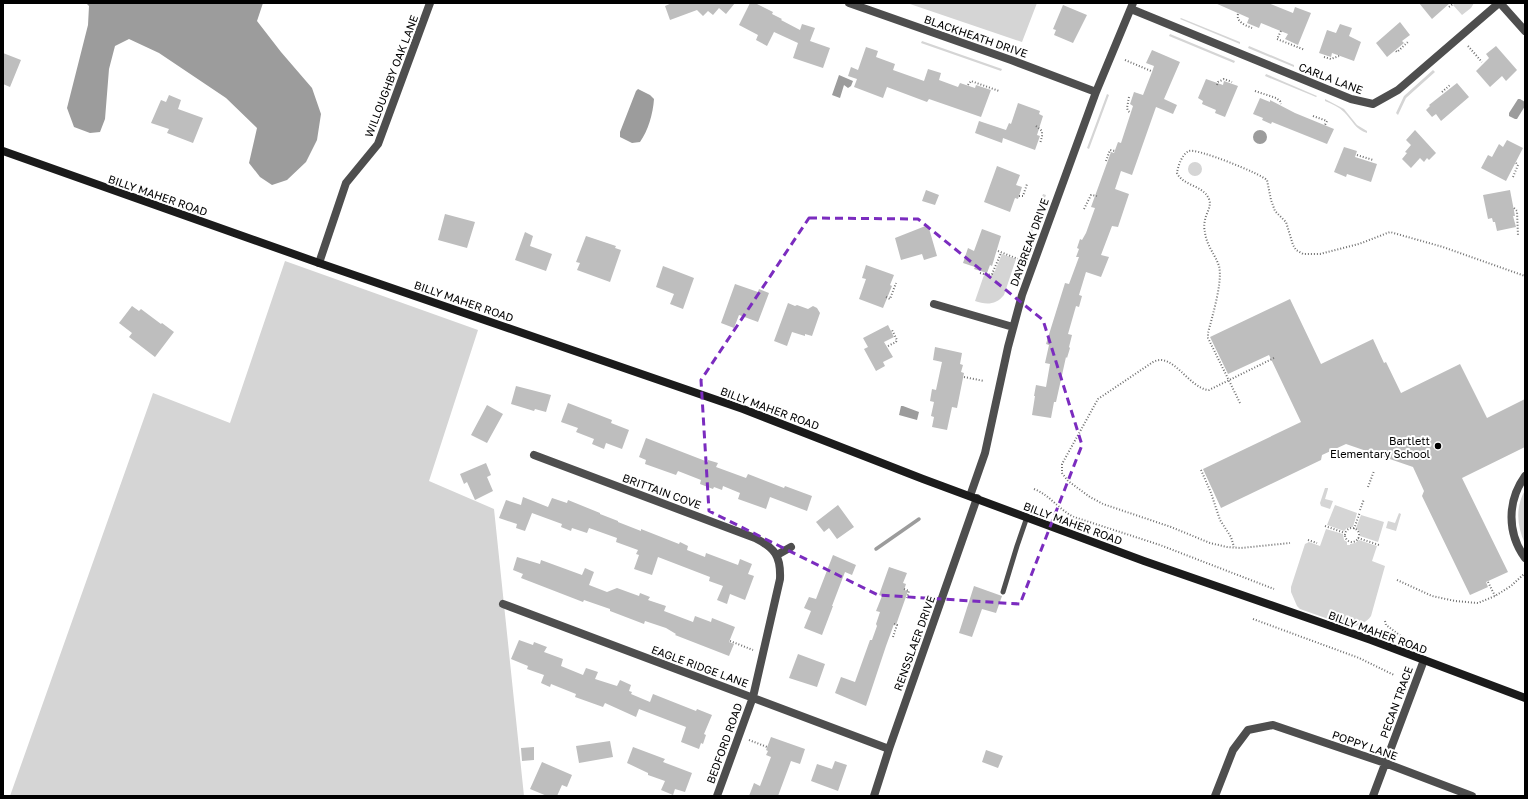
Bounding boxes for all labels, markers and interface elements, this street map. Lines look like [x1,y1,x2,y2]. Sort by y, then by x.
street label: BLACKHEATH DRIVE [923,12,1030,60]
street label: WILLOUGHBY OAK LANE [362,13,420,139]
street label: CARLA LANE [1297,60,1365,96]
street label: BILLY MAHER ROAD [107,172,210,218]
street label: DAYBREAK DRIVE [1007,196,1051,288]
street label: BILLY MAHER ROAD [413,278,516,324]
street label: BILLY MAHER ROAD [719,384,822,432]
place label: Bartlett Elementary School [1330,434,1430,460]
marker: Bartlett Elementary School [1433,441,1443,451]
street label: BRITTAIN COVE [621,471,703,511]
street label: BILLY MAHER ROAD [1022,499,1125,547]
street label: RENSSLAER DRIVE [891,593,937,692]
street label: BILLY MAHER ROAD [1327,608,1430,656]
street label: EAGLE RIDGE LANE [650,642,751,690]
street label: PECAN TRACE [1377,664,1415,740]
street label: BEDFORD ROAD [703,701,745,785]
street label: POPPY LANE [1331,728,1400,762]

